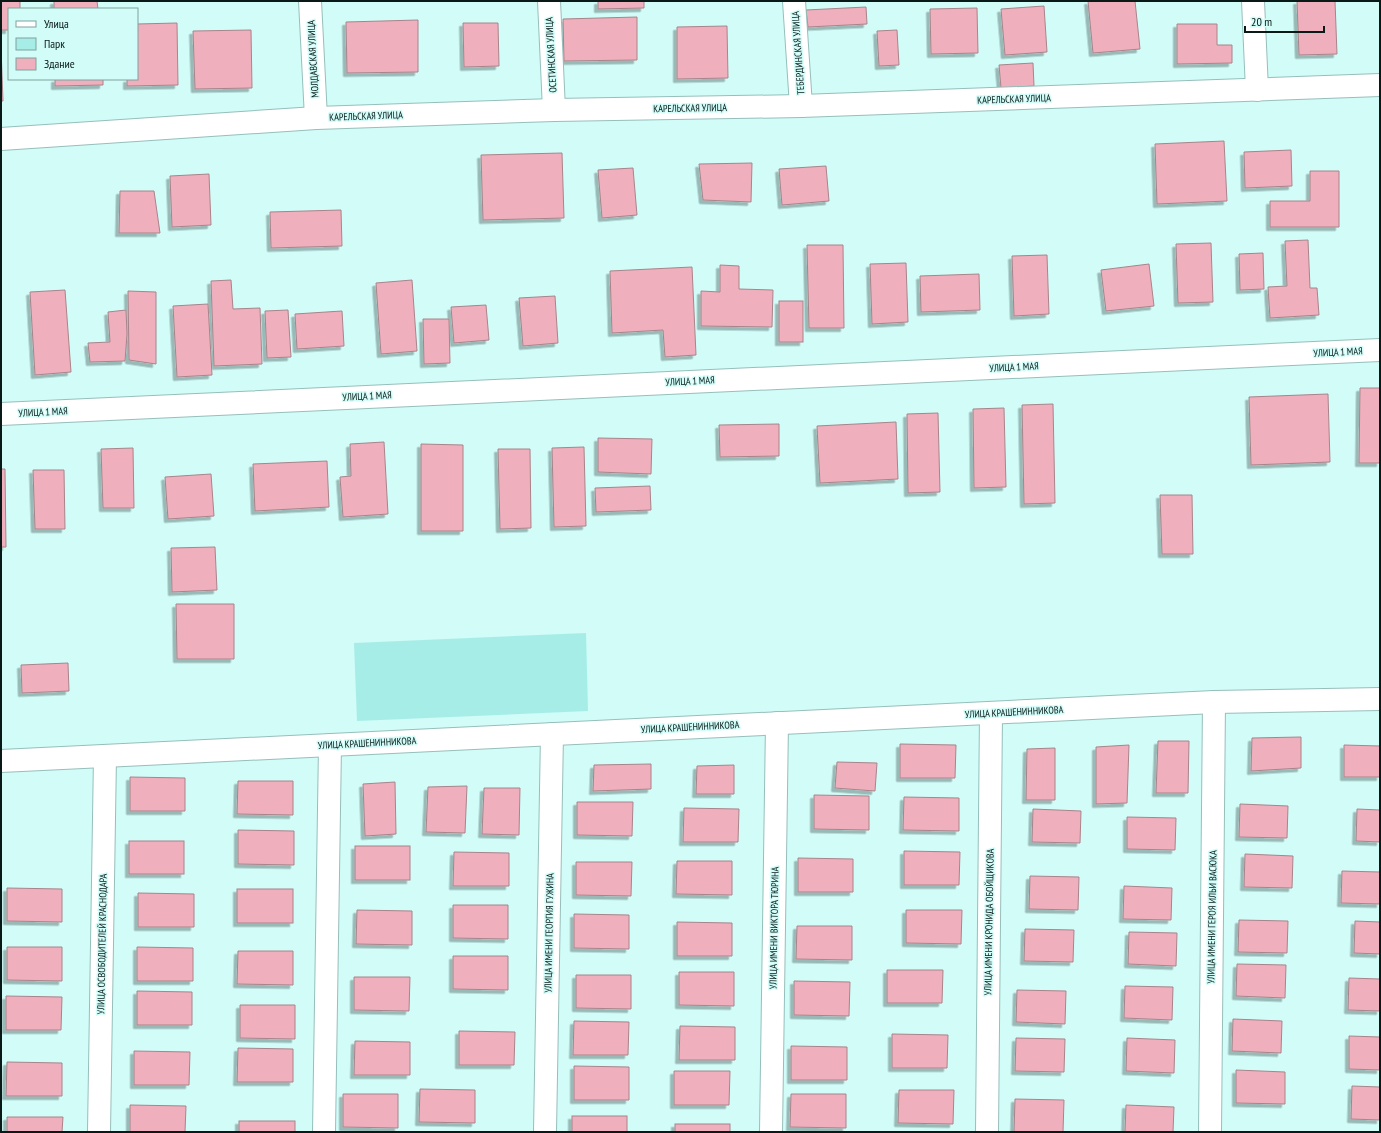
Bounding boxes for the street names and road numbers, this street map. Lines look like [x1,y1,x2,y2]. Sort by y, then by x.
street label: ТЕБЕРДИНСКАЯ УЛИЦА [789,11,807,95]
street label: ОСЕТИНСКАЯ УЛИЦА [543,17,559,93]
street label: МОЛДАВСКАЯ УЛИЦА [304,20,322,98]
street label: КАРЕЛЬСКАЯ УЛИЦА [977,91,1051,107]
street label: КАРЕЛЬСКАЯ УЛИЦА [653,101,727,115]
street label: КАРЕЛЬСКАЯ УЛИЦА [329,108,403,124]
street label: УЛИЦА 1 МАЯ [1313,344,1363,360]
street label: УЛИЦА 1 МАЯ [989,359,1039,375]
street label: УЛИЦА 1 МАЯ [665,373,715,389]
street label: УЛИЦА 1 МАЯ [342,388,392,404]
street label: УЛИЦА 1 МАЯ [18,404,68,420]
street label: УЛИЦА КРАШЕНИННИКОВА [964,703,1064,721]
street label: УЛИЦА КРАШЕНИННИКОВА [640,718,740,736]
street label: УЛИЦА КРАШЕНИННИКОВА [317,734,417,752]
street label: УЛИЦА ИМЕНИ КРОНИДА ОБОЙЩИКОВА [981,848,997,995]
street label: УЛИЦА ИМЕНИ ГЕРОЯ ИЛЬИ ВАСЮКА [1204,850,1220,984]
street label: УЛИЦА ИМЕНИ ВИКТОРА ТЮРИНА [766,866,782,989]
street label: УЛИЦА ОСВОБОДИТЕЛЕЙ КРАСНОДАРА [94,873,110,1014]
street label: УЛИЦА ИМЕНИ ГЕОРГИЯ ГУЖИНА [541,873,557,993]

